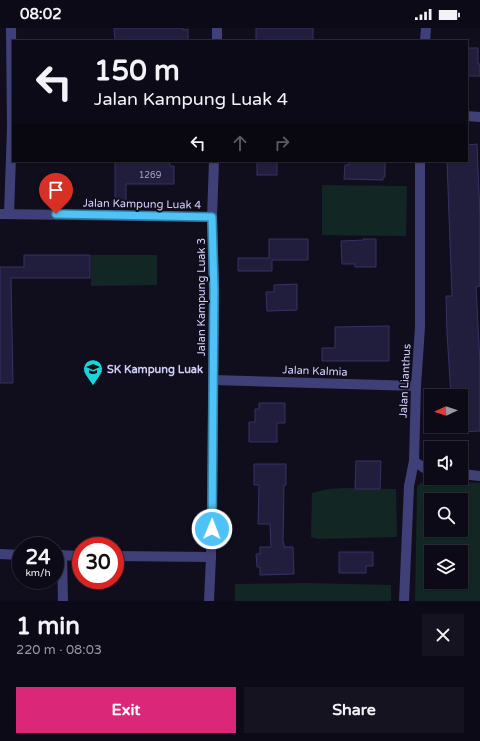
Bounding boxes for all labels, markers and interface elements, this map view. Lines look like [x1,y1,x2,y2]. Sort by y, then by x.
text: 08:02 [20,5,62,23]
text: 150 m [94,54,180,88]
icon: left [28,56,80,108]
text: Jalan Kampung Luak 4 [94,88,288,110]
icon: left [187,132,209,154]
icon: ahead [229,132,251,154]
icon: right [271,132,293,154]
house number: 1269 [139,170,162,181]
pin [39,173,73,214]
icon: arrive [45,179,67,201]
street label: Jalan Kampung Luak 4 [83,196,201,212]
street label: Jalan Kampung Luak 3 [195,238,208,356]
street label: Jalan Lianthus [397,343,413,419]
school or university icon: SK Kampung Luak [82,358,104,386]
place label: SK Kampung Luak [107,363,203,377]
street label: Jalan Kalmia [282,363,348,379]
north arrow [424,389,468,433]
map controls [424,389,468,589]
button: sound [424,441,468,485]
button: search [424,493,468,537]
position arrow [191,508,233,550]
speed limit sign: 30 [72,537,124,589]
button: layers [424,545,468,589]
text: 24 [25,546,51,570]
text: km/h [25,567,51,579]
text: 1 min [16,612,80,641]
button: close [422,614,464,656]
text: 220 m · 08:03 [16,642,102,658]
button: Exit [16,687,236,733]
button: Share [244,687,464,733]

